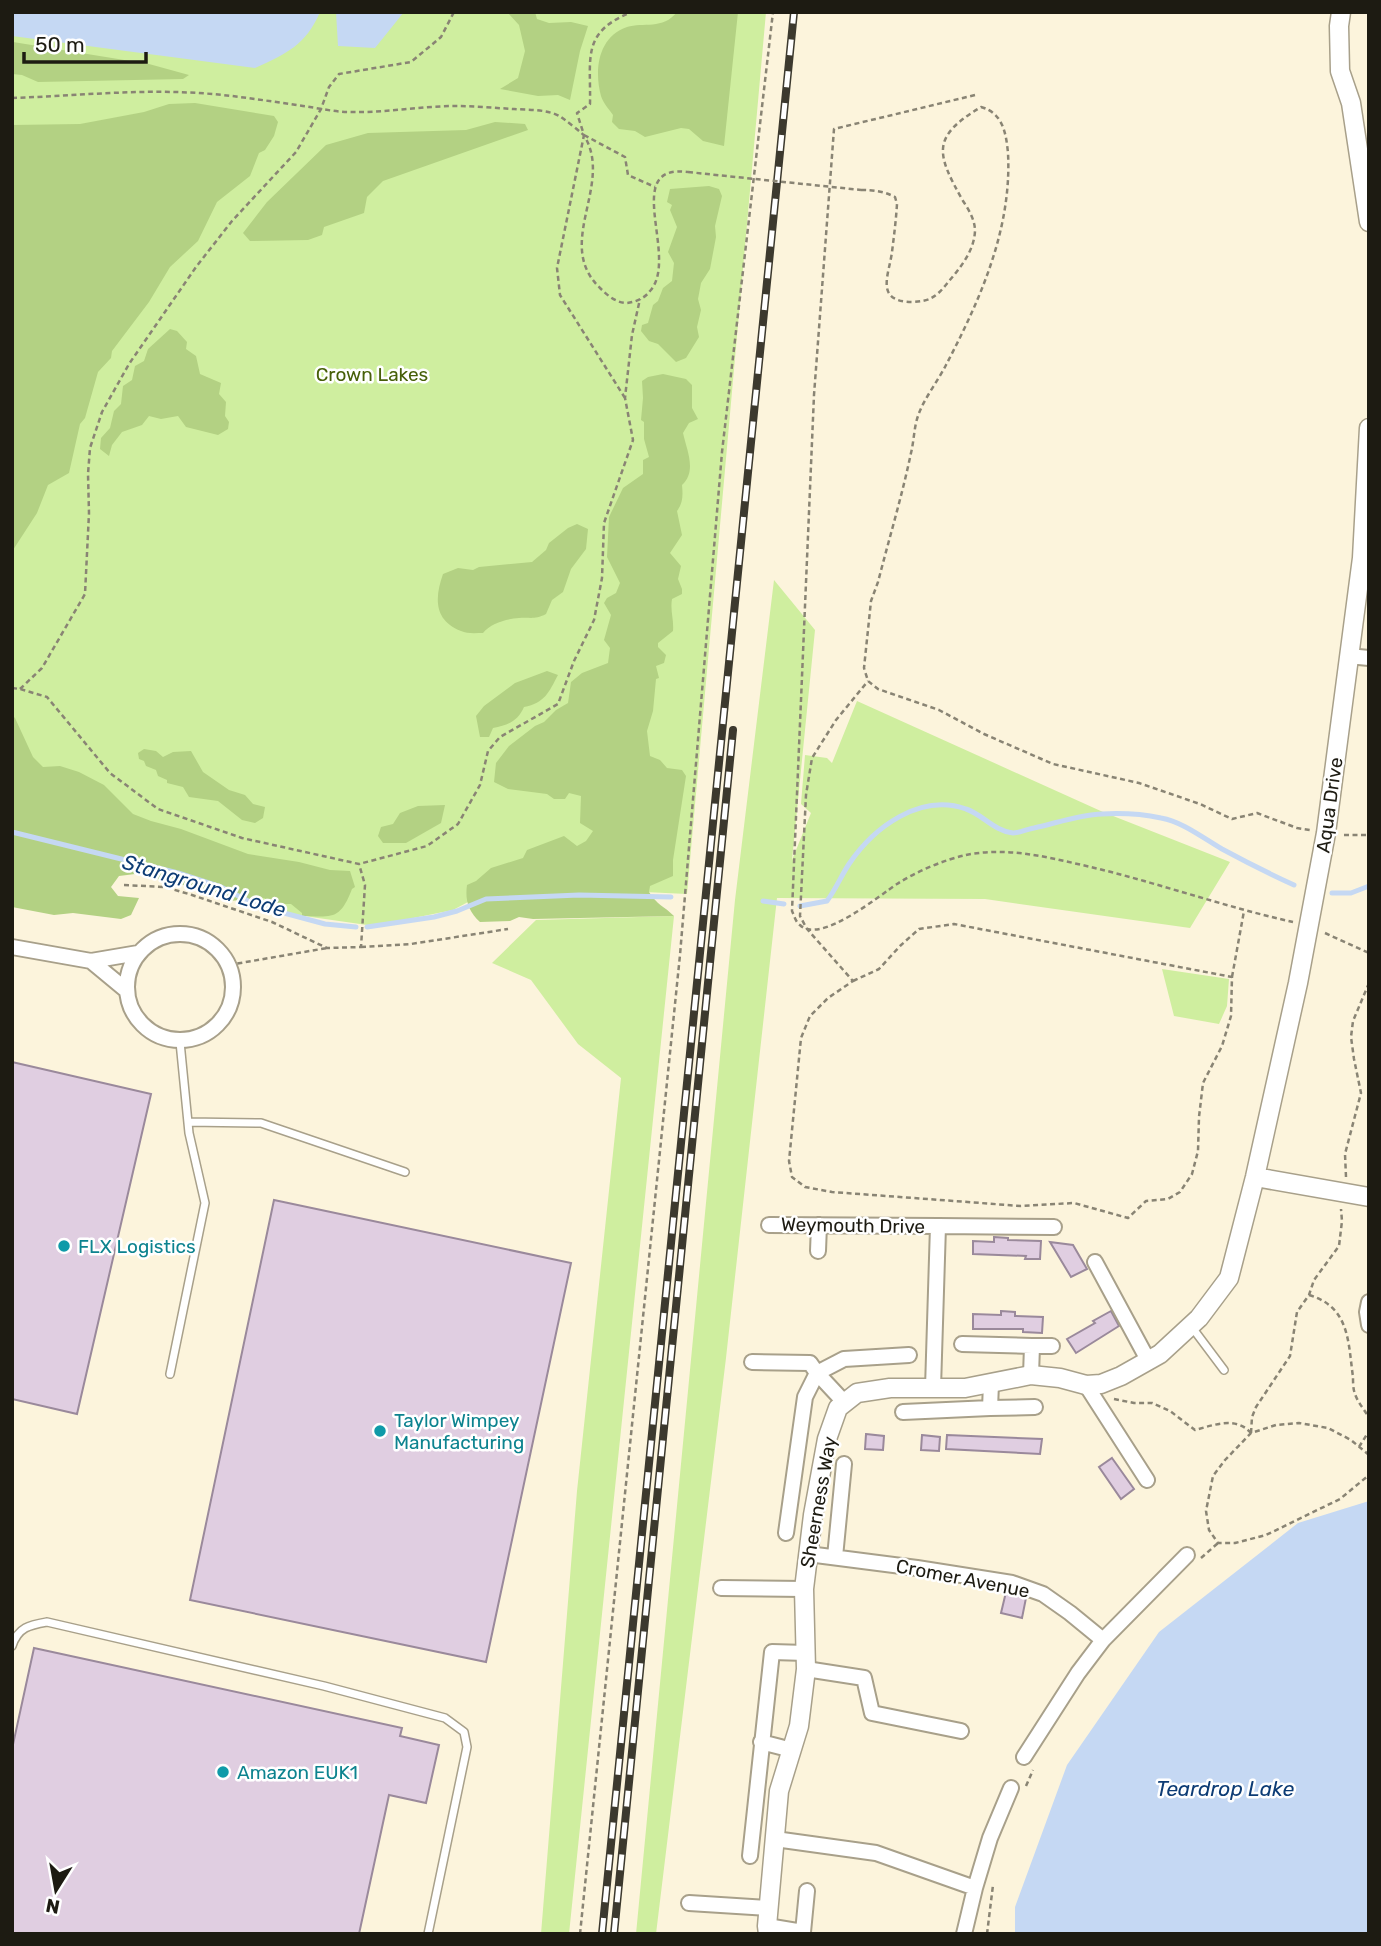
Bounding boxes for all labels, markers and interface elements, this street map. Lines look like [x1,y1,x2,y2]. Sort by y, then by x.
scale bar [24,21,147,65]
text: 50 m [35,32,85,57]
park label: Crown Lakes [316,363,428,386]
street label: Aqua Drive [1311,756,1348,854]
water label: Stanground Lode [120,849,289,922]
street label: Weymouth Drive [781,1213,925,1238]
place label: FLX Logistics [78,1235,196,1258]
marker: FLX Logistics [56,1238,72,1254]
place label: Taylor Wimpey Manufacturing [394,1409,524,1454]
marker: Taylor Wimpey Manufacturing [372,1423,388,1439]
street label: Sheerness Way [796,1434,841,1570]
street label: Cromer Avenue [894,1554,1032,1603]
place label: Amazon EUK1 [237,1761,358,1784]
marker: Amazon EUK1 [215,1764,231,1780]
water label: Teardrop Lake [1156,1776,1294,1801]
north arrow [21,1855,91,1925]
text: N [44,1894,62,1919]

